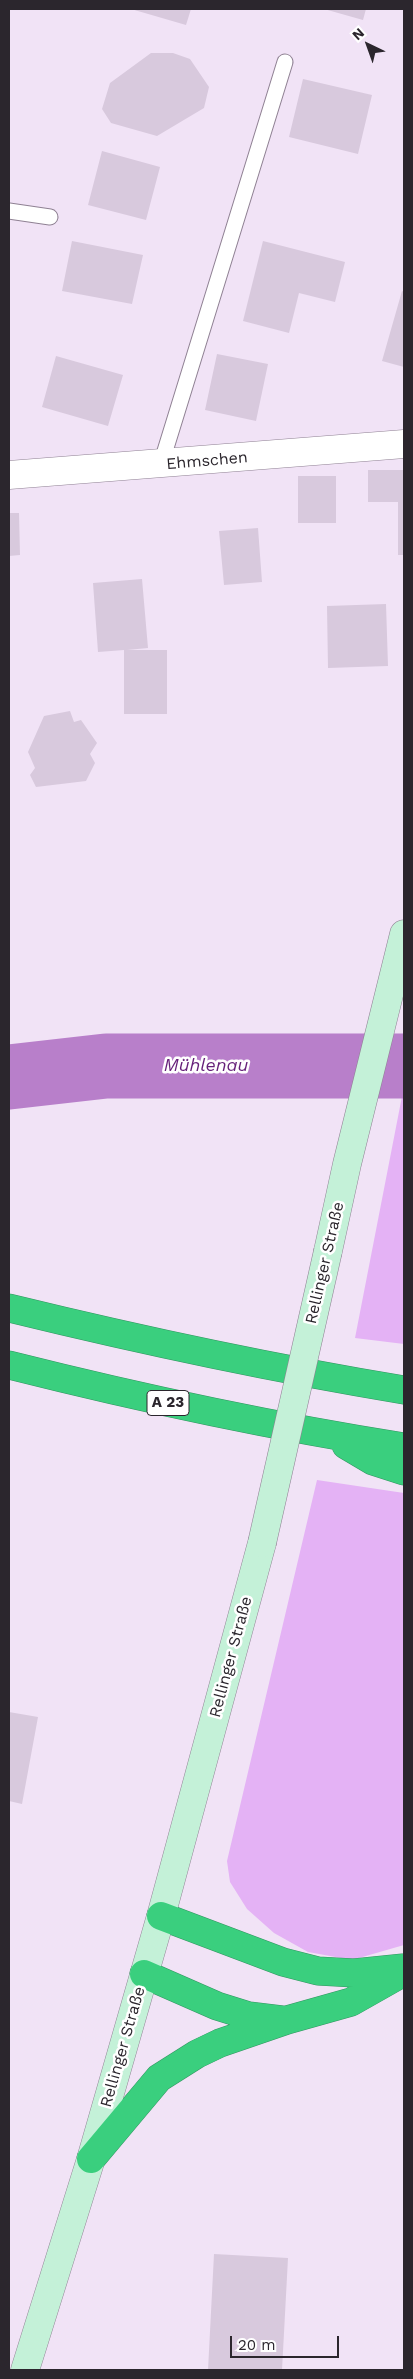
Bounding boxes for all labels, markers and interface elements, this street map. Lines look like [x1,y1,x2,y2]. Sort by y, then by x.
north arrow [343,20,393,70]
text: N [349,24,367,43]
street label: Ehmschen [165,448,249,474]
water label: Mühlenau [164,1055,248,1077]
street label: Rellinger Straße [302,1200,348,1326]
road number: A 23 [147,1390,189,1416]
street label: Rellinger Straße [206,1594,256,1720]
street label: Rellinger Straße [97,1984,149,2110]
scale bar [233,2326,342,2358]
text: 20 m [238,2336,276,2354]

